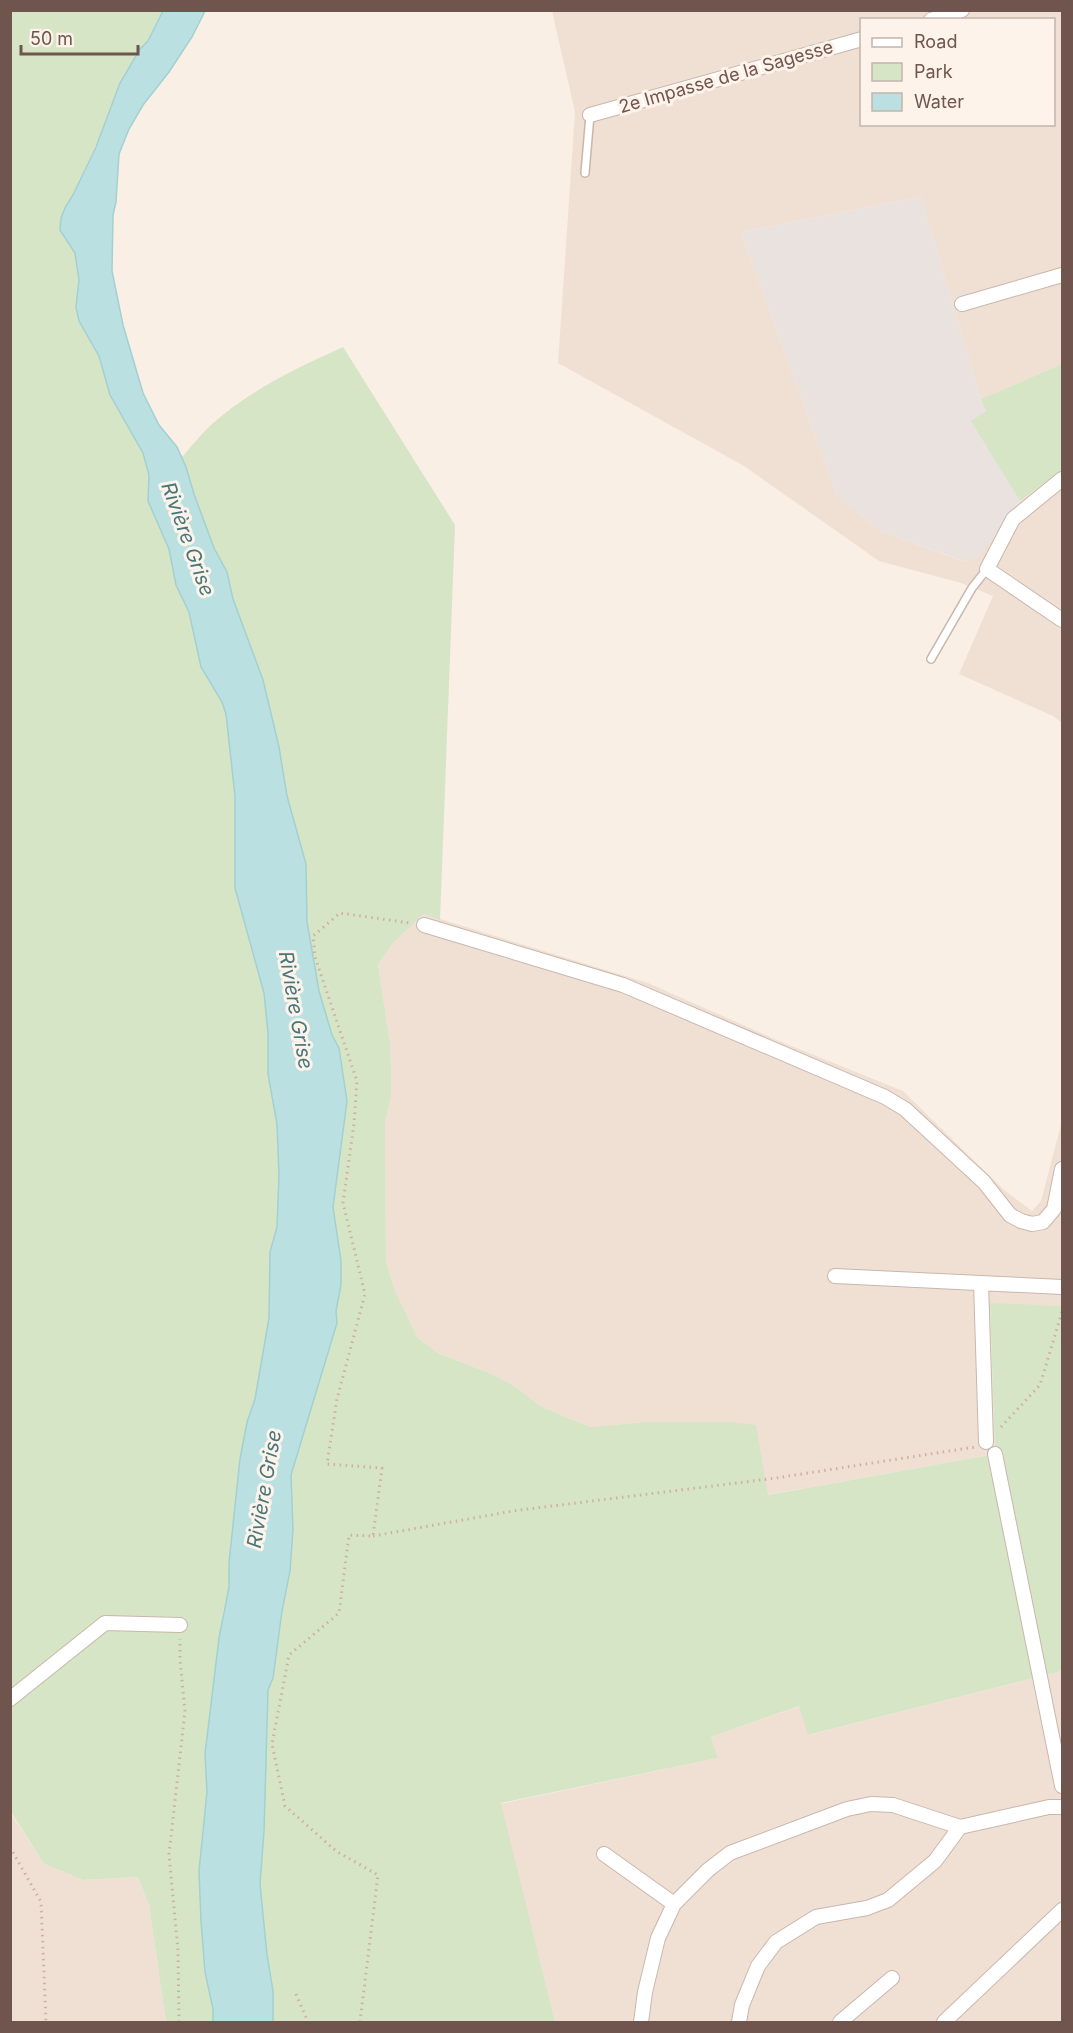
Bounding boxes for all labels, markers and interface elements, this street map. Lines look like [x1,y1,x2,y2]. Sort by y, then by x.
scale bar [21,18,138,56]
legend [860,18,1055,126]
text: 50 m [30,28,73,49]
text: Road [914,31,957,52]
street label: 2e Impasse de la Sagesse [616,36,835,117]
text: Park [914,61,953,82]
text: Water [914,91,964,112]
water label: Rivière Grise [156,479,220,599]
water label: Rivière Grise [274,949,318,1071]
water label: Rivière Grise [242,1428,286,1550]

